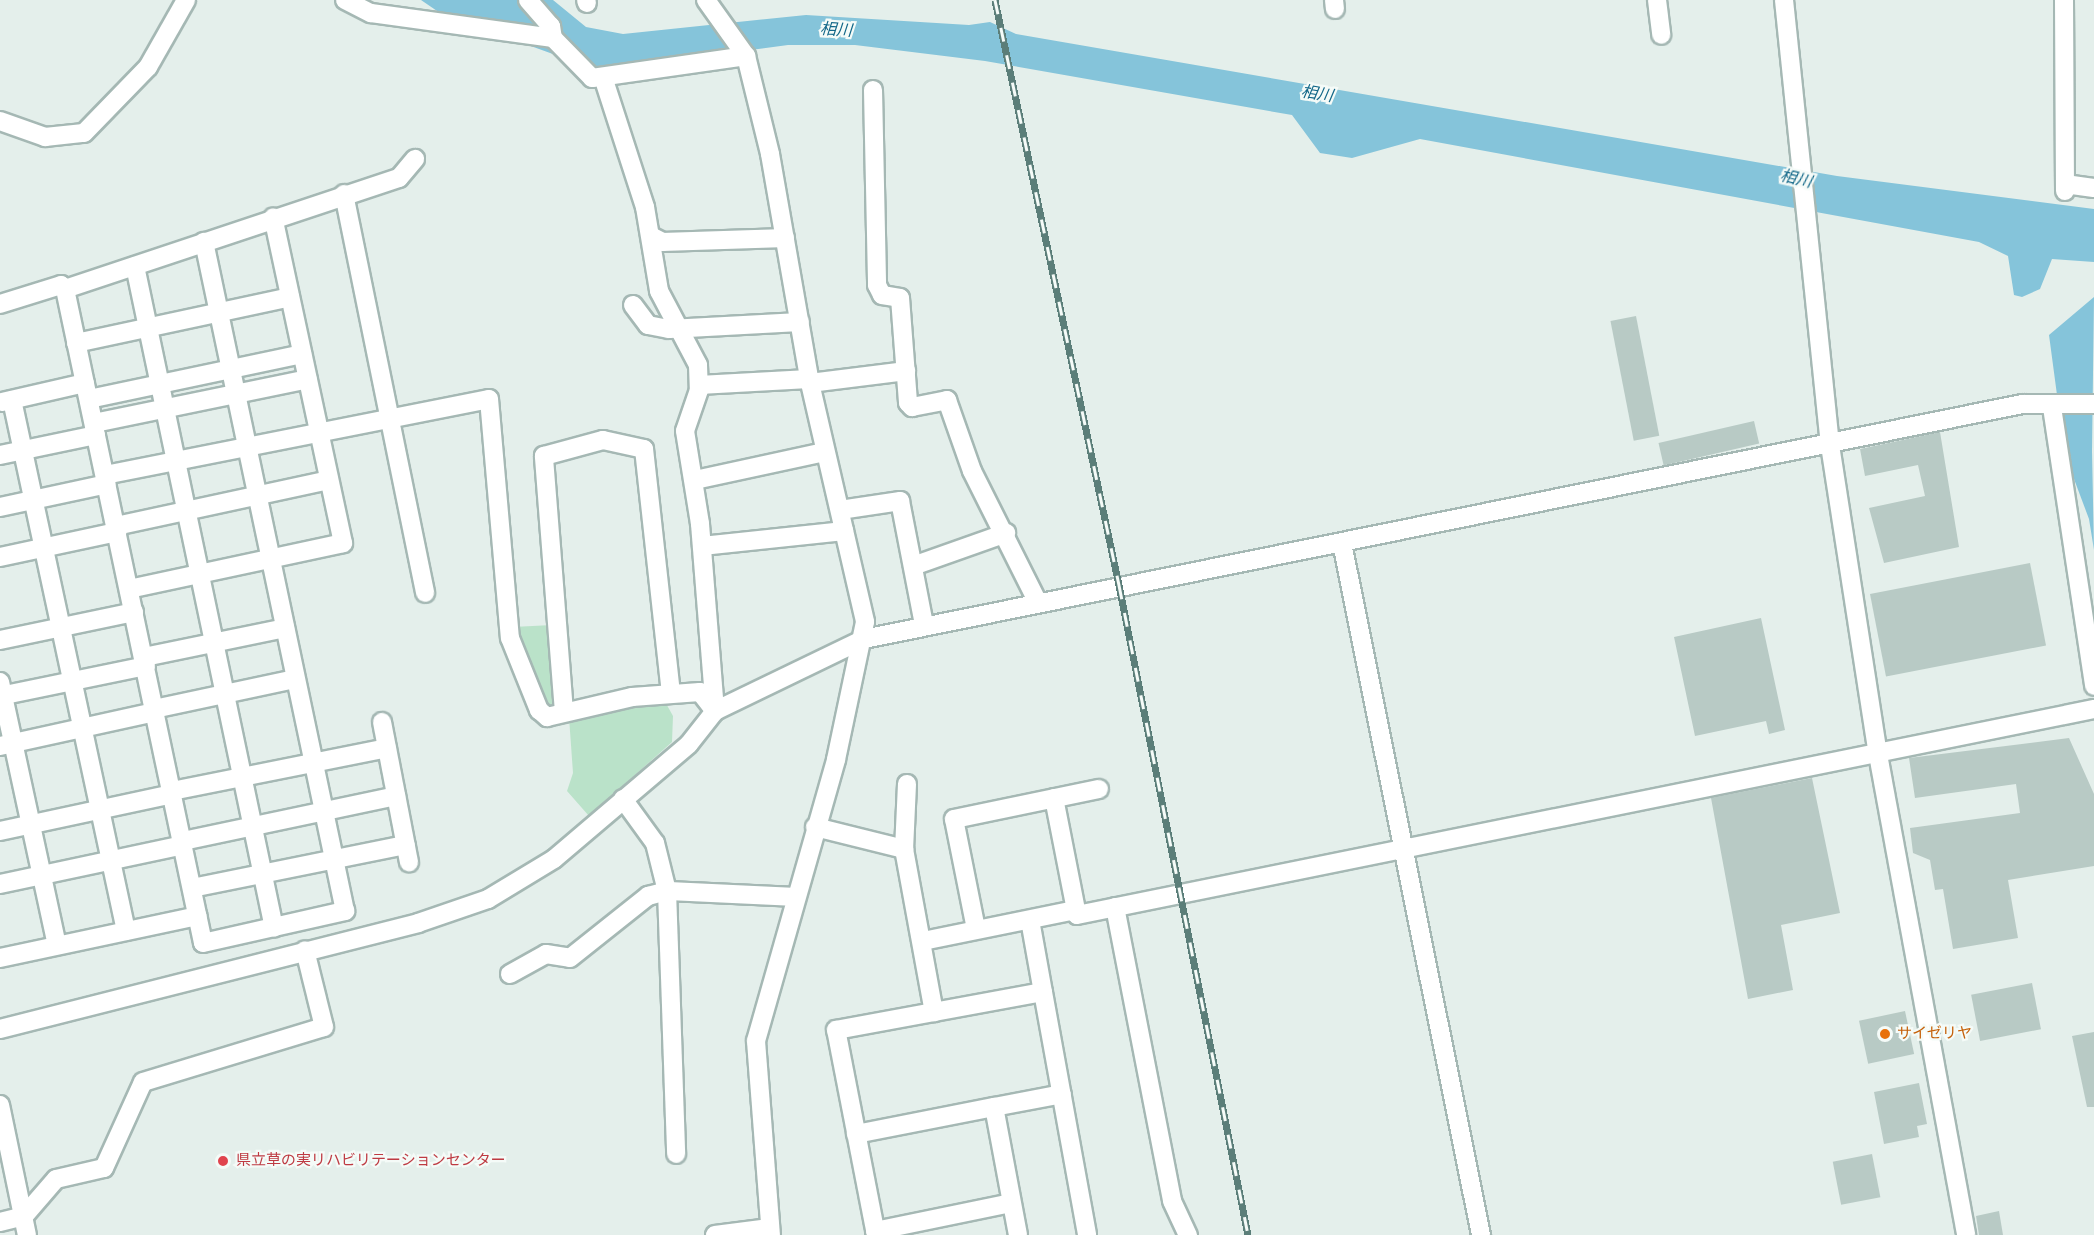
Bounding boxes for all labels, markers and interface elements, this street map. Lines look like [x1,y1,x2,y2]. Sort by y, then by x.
water label: 相川 [819,19,853,41]
water label: 相川 [1300,82,1334,106]
water label: 相川 [1778,166,1814,192]
place label: サイゼリヤ [1897,1025,1972,1043]
marker: サイゼリヤ [1878,1027,1892,1041]
marker: 県立草の実リハビリテーションセンター [214,1152,232,1170]
place label: 県立草の実リハビリテーションセンター [236,1152,506,1170]

